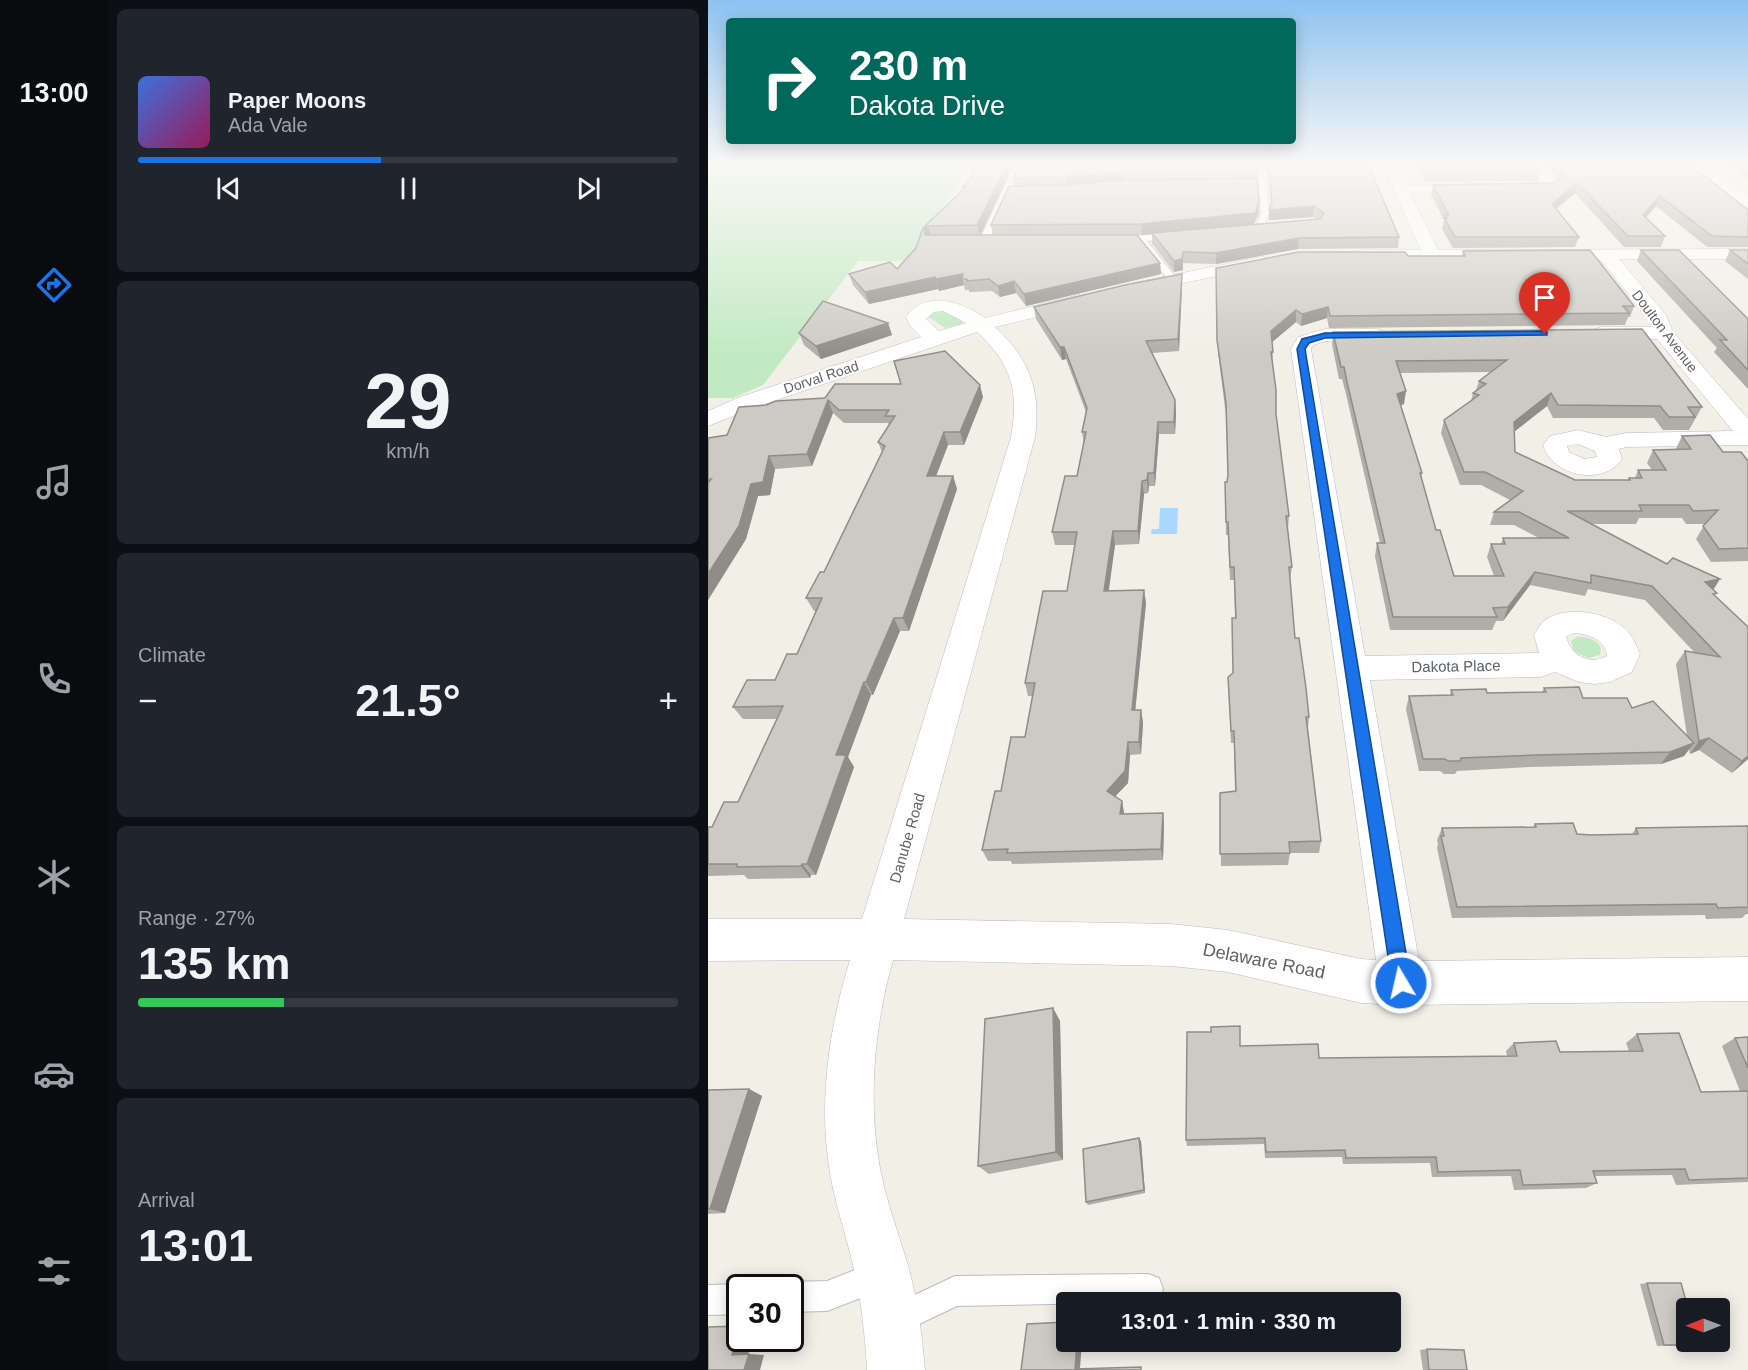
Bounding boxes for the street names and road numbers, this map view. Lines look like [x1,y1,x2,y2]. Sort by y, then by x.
street label: Doulton Avenue [1629,287,1701,375]
street label: Dorval Road [782,357,860,397]
street label: Dakota Place [1411,657,1501,675]
street label: Danube Road [886,791,928,885]
street label: Delaware Road [1201,939,1327,983]

